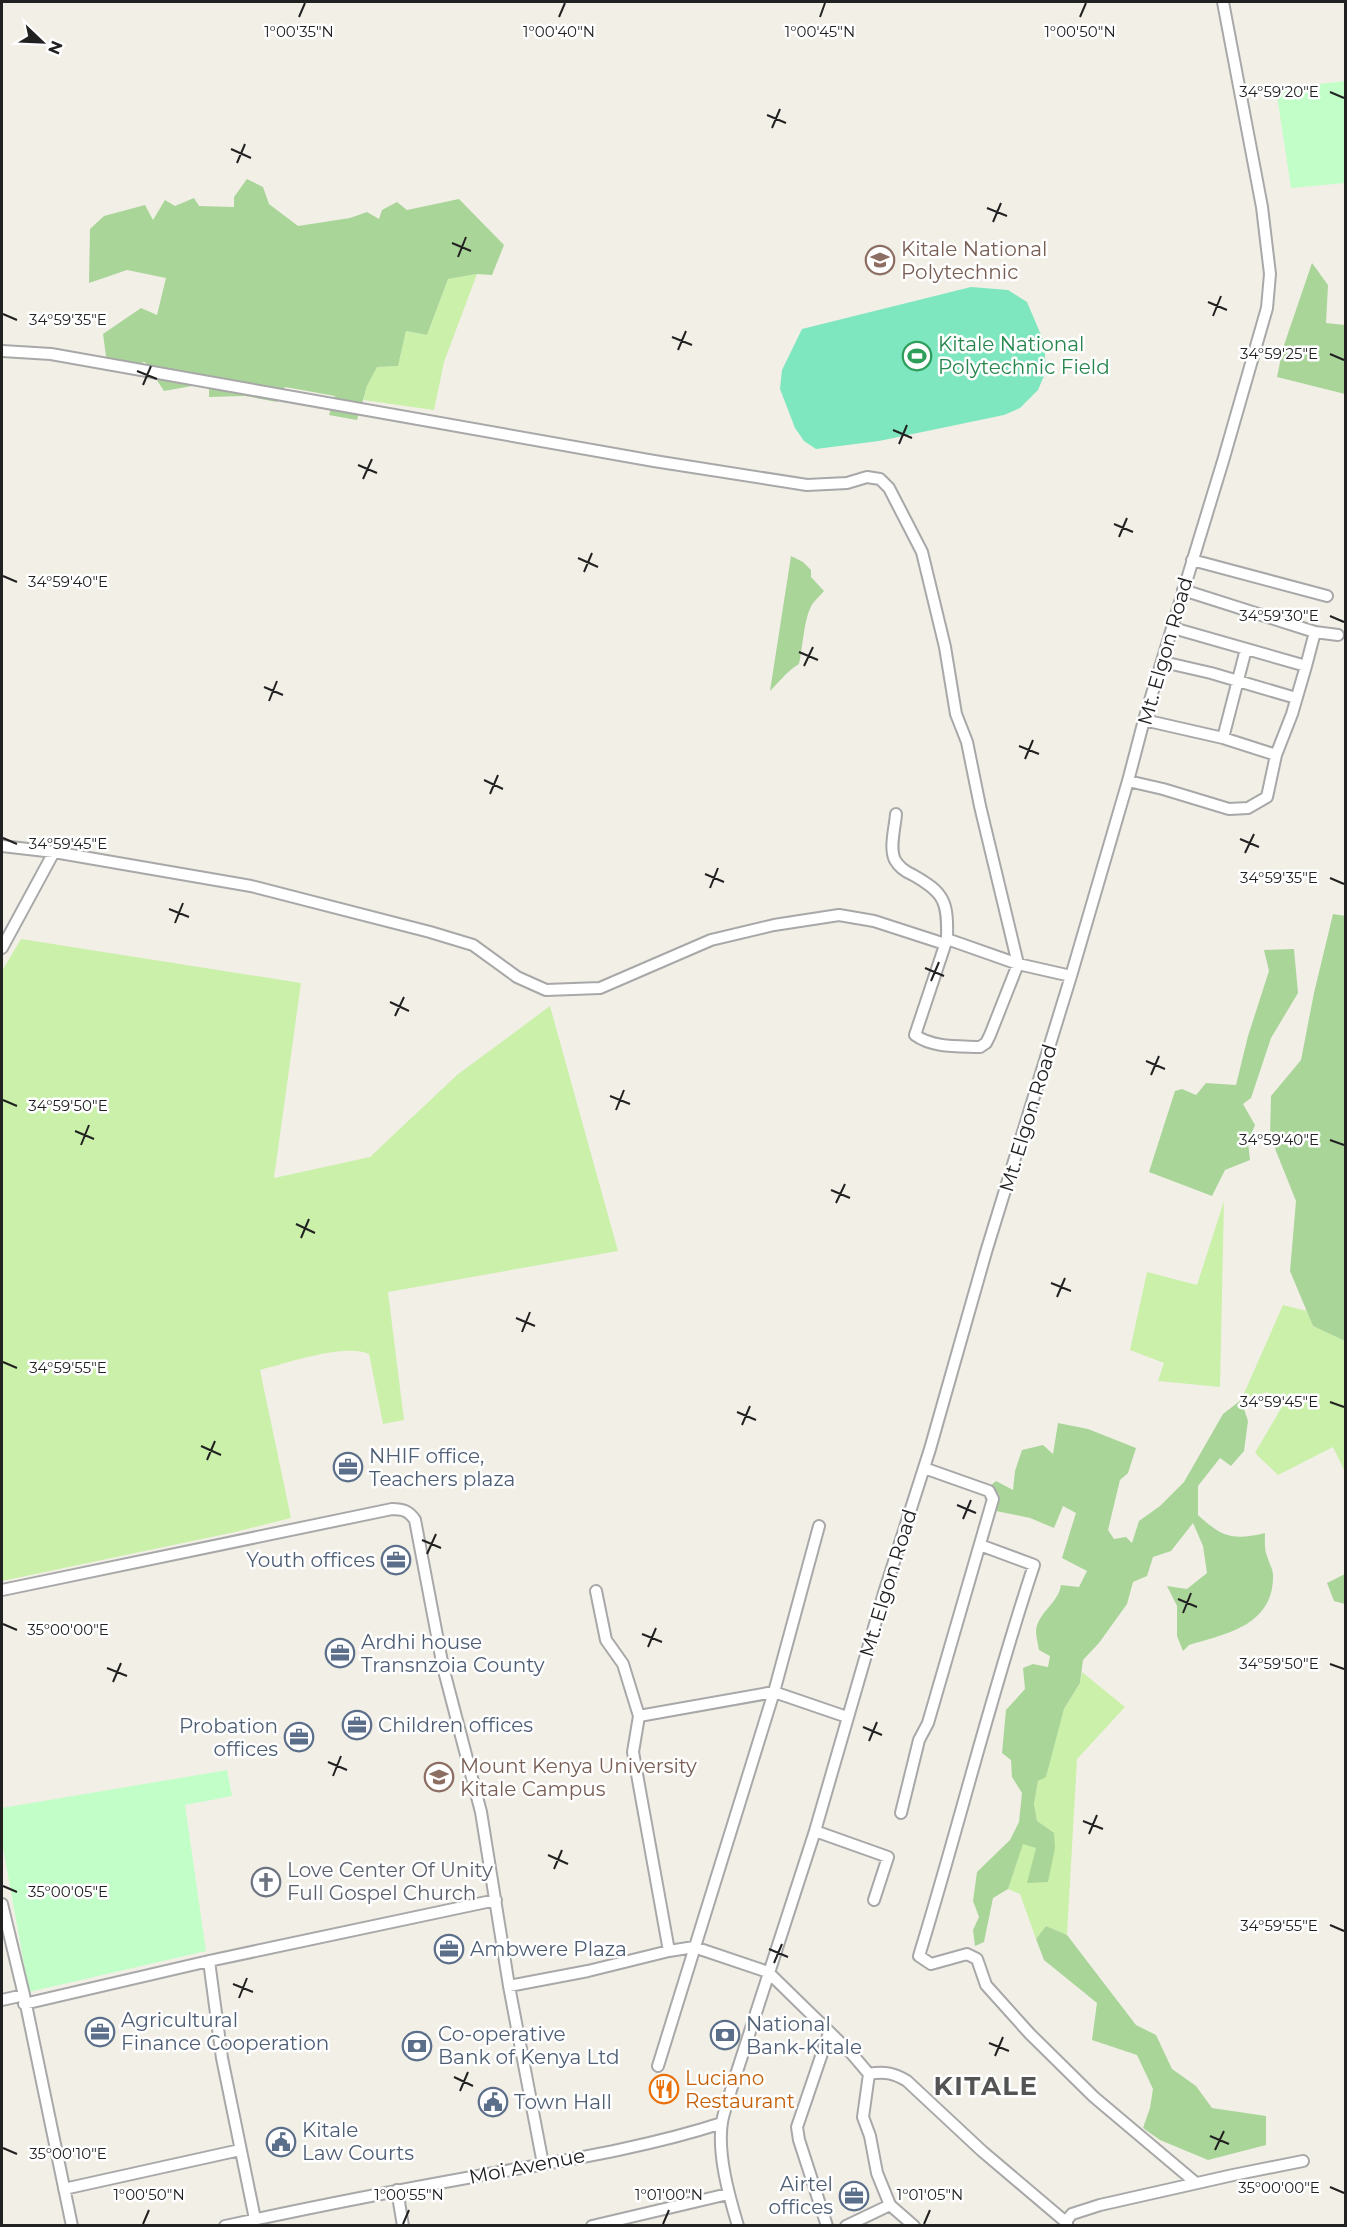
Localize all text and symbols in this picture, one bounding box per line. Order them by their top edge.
north arrow [12,12,72,72]
text: 1°00'35"N [264,22,334,41]
text: 1°00'40"N [523,22,595,41]
text: 1°00'45"N [785,22,855,41]
text: 1°00'50"N [1044,22,1116,41]
text: N [44,38,67,57]
text: 34°59'20"E [1239,82,1319,101]
place label: Kitale National Polytechnic [901,237,1047,284]
school or university icon: Kitale National Polytechnic [864,244,896,276]
text: 34°59'35"E [29,310,107,329]
place label: Kitale National Polytechnic Field [938,332,1110,379]
sports icon: Kitale National Polytechnic Field [901,340,933,372]
text: 34°59'25"E [1240,344,1318,363]
text: 34°59'40"E [28,572,108,591]
street label: Mt. Elgon Road [1132,574,1198,728]
text: 34°59'30"E [1239,606,1319,625]
text: 34°59'45"E [29,834,107,853]
text: 34°59'35"E [1240,868,1318,887]
street label: Mt. Elgon Road [994,1041,1062,1195]
text: 34°59'50"E [28,1096,108,1115]
text: 34°59'40"E [1239,1130,1319,1149]
text: 34°59'55"E [29,1358,107,1377]
text: 34°59'45"E [1240,1392,1318,1411]
place label: NHIF office, Teachers plaza [369,1444,515,1491]
office icon: NHIF office, Teachers plaza [332,1451,364,1483]
street label: Mt. Elgon Road [854,1506,922,1660]
office icon: Youth offices [380,1544,412,1576]
place label: Youth offices [246,1548,375,1572]
text: 35°00'00"E [27,1620,109,1639]
place label: Ardhi house Transnzoia County [361,1630,545,1677]
office icon: Ardhi house Transnzoia County [324,1637,356,1669]
text: 34°59'50"E [1239,1654,1319,1673]
office icon: Children offices [341,1709,373,1741]
place label: Children offices [378,1713,533,1737]
place label: Probation offices [179,1714,278,1761]
office icon: Probation offices [283,1721,315,1753]
place label: Mount Kenya University Kitale Campus [460,1754,697,1801]
school or university icon: Mount Kenya University Kitale Campus [423,1761,455,1793]
place label: Love Center Of Unity Full Gospel Church [287,1858,493,1905]
church icon: Love Center Of Unity Full Gospel Church [250,1866,282,1898]
text: 35°00'05"E [28,1882,108,1901]
text: 34°59'55"E [1240,1916,1318,1935]
office icon: Ambwere Plaza [433,1933,465,1965]
place label: Ambwere Plaza [470,1937,627,1961]
place label: Agricultural Finance Cooperation [121,2008,329,2055]
place label: National Bank-Kitale [746,2012,862,2059]
office icon: Agricultural Finance Cooperation [84,2016,116,2048]
bank icon: National Bank-Kitale [709,2019,741,2051]
place label: Co-operative Bank of Kenya Ltd [438,2022,620,2069]
bank icon: Co-operative Bank of Kenya Ltd [401,2030,433,2062]
place label: Luciano Restaurant [685,2066,795,2113]
district label: KITALE [934,2070,1039,2102]
restaurant icon: Luciano Restaurant [648,2073,680,2105]
public building icon: Town Hall [477,2086,509,2118]
place label: Town Hall [514,2090,612,2114]
place label: Kitale Law Courts [302,2118,414,2165]
public building icon: Kitale Law Courts [265,2126,297,2158]
street label: Moi Avenue [467,2143,587,2189]
text: 35°00'10"E [29,2144,107,2163]
place label: Airtel offices [769,2172,833,2219]
text: 35°00'00"E [1238,2178,1320,2197]
office icon: Airtel offices [838,2180,870,2212]
text: 1°00'50"N [113,2185,185,2204]
text: 1°00'55"N [374,2185,444,2204]
text: 1°01'00"N [635,2185,703,2204]
text: 1°01'05"N [897,2185,963,2204]

